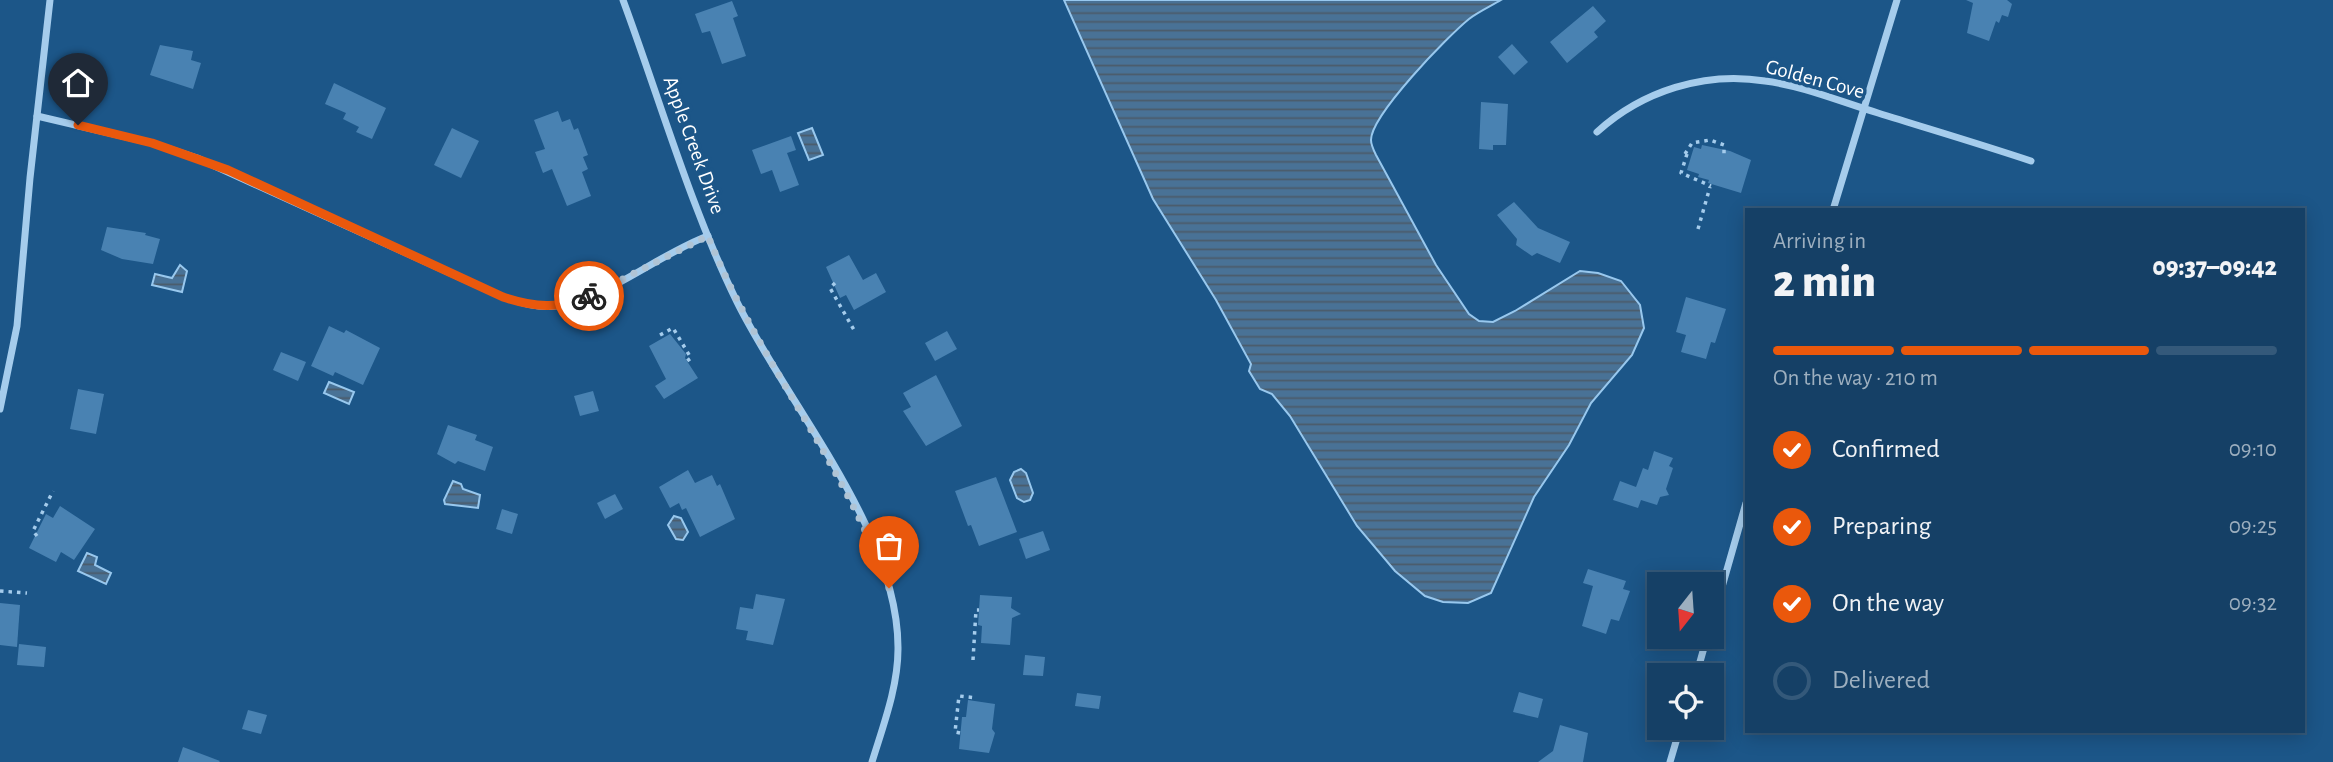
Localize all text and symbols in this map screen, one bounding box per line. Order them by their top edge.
pin [48,53,108,125]
street label: Golden Cove [1763,56,1867,102]
icon: home [59,64,97,102]
street label: Apple Creek Drive [659,73,729,217]
text: Arriving in [1773,230,1866,253]
text: 09:37–09:42 [2152,254,2277,280]
text: 2 min [1773,259,1876,305]
courier [554,261,624,331]
icon: bike [570,277,608,315]
text: On the way · 210 m [1773,367,1938,390]
icon: check [1773,431,1811,469]
text: Confirmed [1832,436,1940,462]
text: 09:10 [2229,438,2277,461]
icon: check [1773,508,1811,546]
text: Preparing [1832,513,1931,539]
text: 09:25 [2229,515,2277,538]
pin [859,516,919,588]
icon: bag [870,527,908,565]
north arrow [1647,572,1724,649]
map controls [1647,572,1724,740]
icon: check [1773,585,1811,623]
text: On the way [1832,590,1944,616]
text: 09:32 [2229,592,2277,615]
button: locate [1647,663,1724,740]
text: Delivered [1832,667,1930,693]

